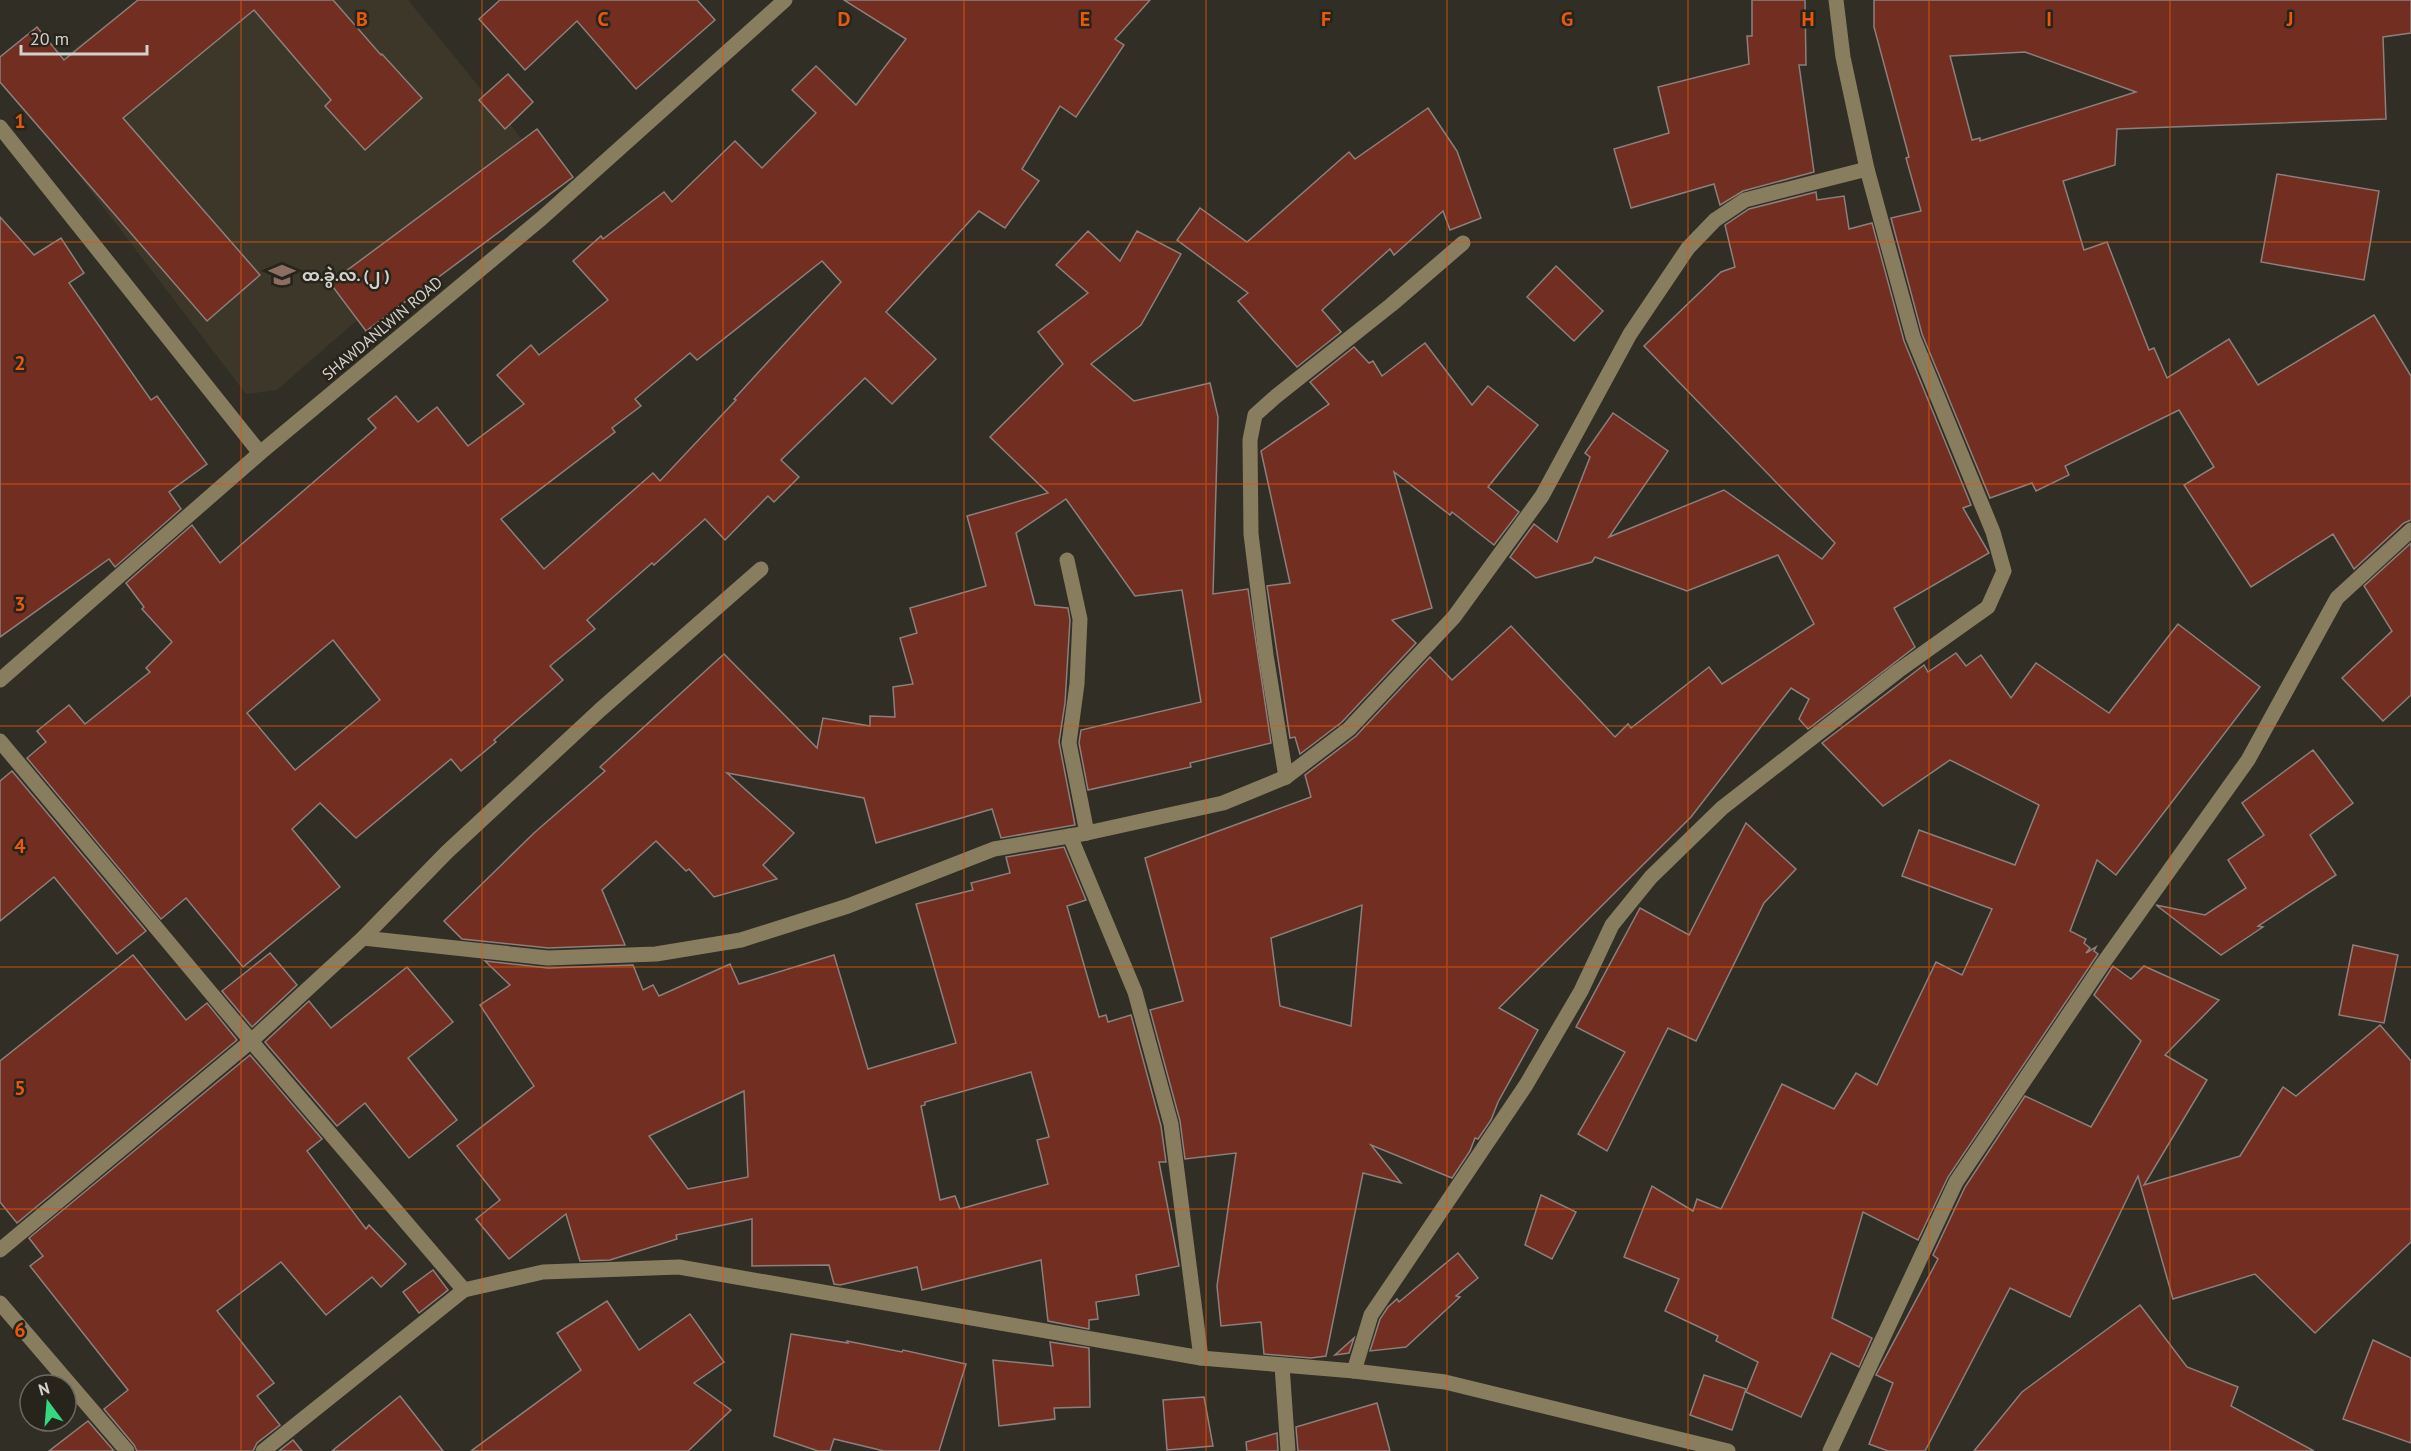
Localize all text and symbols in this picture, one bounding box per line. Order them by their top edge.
text: B [356,6,368,32]
text: C [597,6,609,32]
text: D [838,6,851,32]
text: E [1080,6,1090,32]
text: F [1321,6,1331,32]
text: G [1561,6,1573,32]
text: H [1801,6,1815,32]
text: I [2046,6,2052,32]
text: J [2286,6,2293,32]
scale bar [21,18,147,56]
text: 20 m [30,27,69,50]
text: 1 [14,108,26,134]
school or university icon: ထ.ခွဲ.လ. (၂ ) [267,260,297,290]
place label: ထ.ခွဲ.လ. (၂ ) [302,265,390,289]
street label: SHAWDANLWIN ROAD [318,272,446,384]
text: 2 [14,350,26,376]
text: 3 [14,591,26,617]
text: 4 [14,833,26,859]
text: 5 [14,1075,26,1101]
text: 6 [14,1317,26,1343]
north arrow [18,1373,78,1433]
text: N [36,1378,52,1400]

